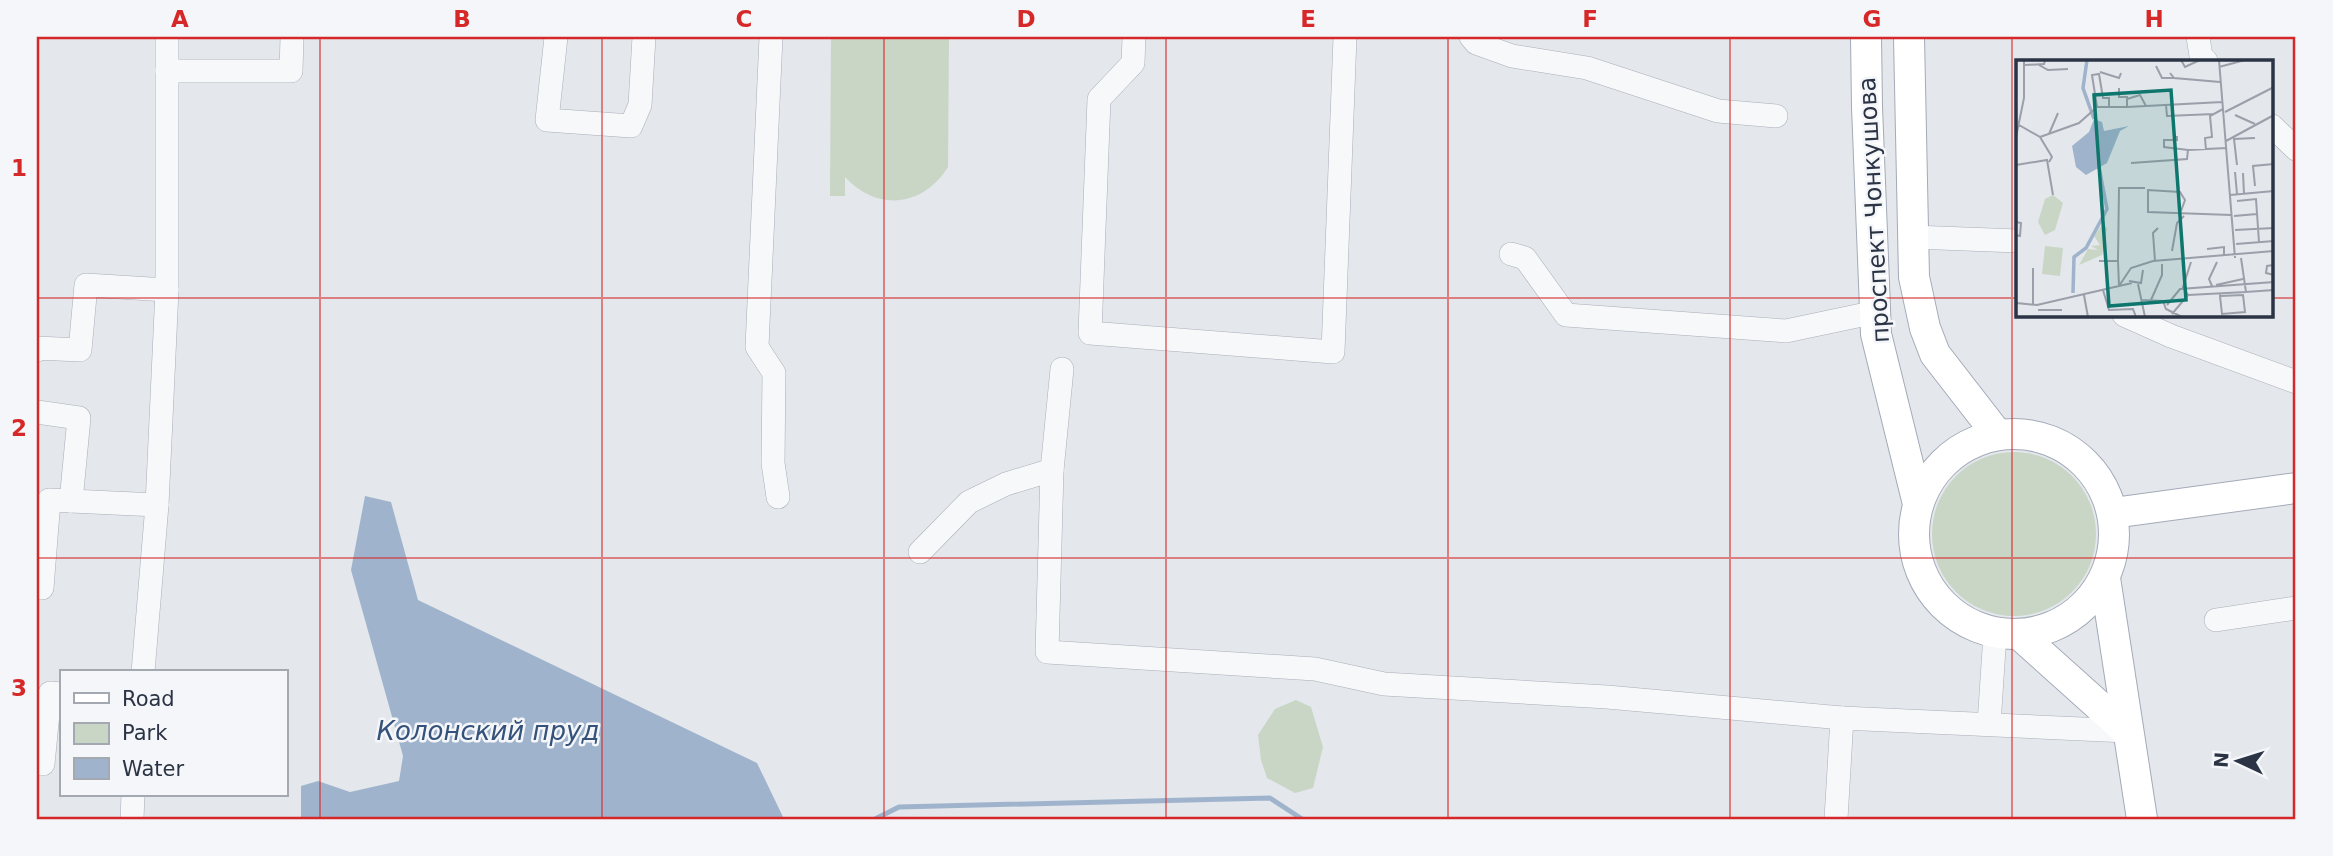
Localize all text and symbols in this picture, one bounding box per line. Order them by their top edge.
text: A [171,6,189,32]
text: B [453,6,471,32]
text: C [736,6,752,32]
text: D [1016,6,1036,32]
text: E [1300,6,1316,32]
text: F [1582,6,1598,32]
text: G [1863,6,1881,32]
text: H [2144,6,2164,32]
inset map [2016,60,2274,317]
street label: проспект Чонкушова [1853,76,1895,344]
text: 1 [11,155,27,181]
text: 2 [11,415,27,441]
legend [60,670,287,796]
text: 3 [11,675,27,701]
text: Road [122,687,175,711]
water label: Колонский пруд [377,716,599,746]
text: Park [122,721,168,745]
north arrow [2204,726,2274,796]
text: N [2210,751,2233,769]
text: Water [122,757,184,781]

